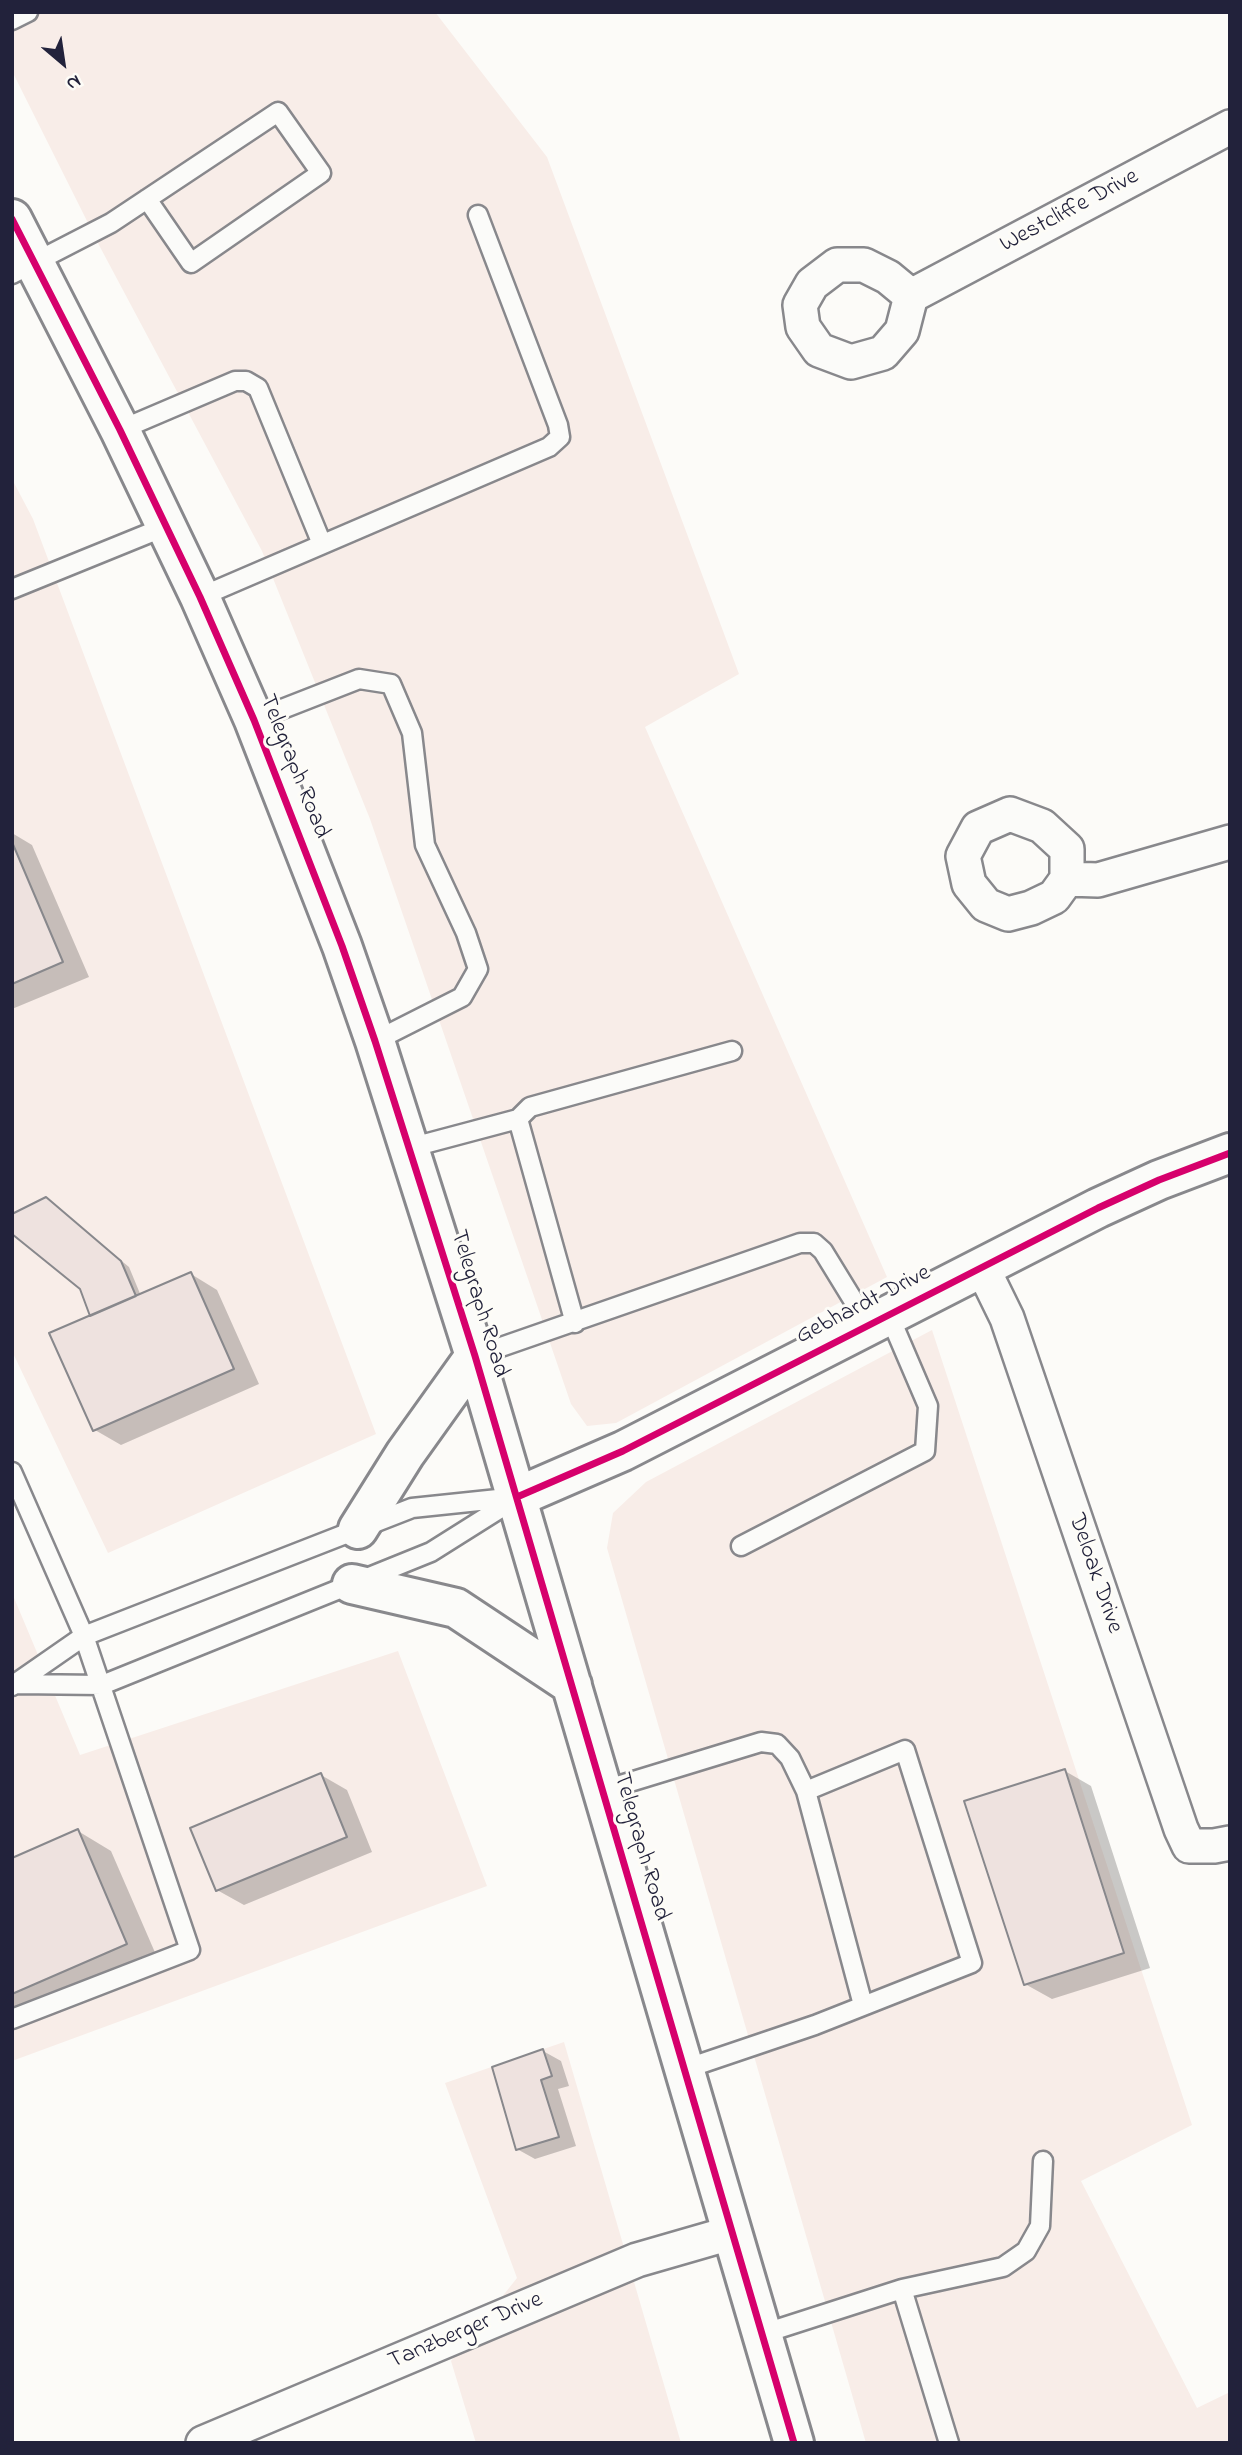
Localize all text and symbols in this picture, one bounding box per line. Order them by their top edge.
north arrow [28,28,98,98]
text: N [61,67,86,97]
street label: Westcliffe Drive [996,163,1144,261]
street label: Telegraph Road [251,691,335,843]
street label: Telegraph Road [442,1227,514,1381]
street label: Gebhardt Drive [792,1260,936,1352]
street label: Deloak Drive [1060,1510,1128,1638]
street label: Telegraph Road [605,1770,675,1924]
street label: Tanzberger Drive [385,2287,547,2377]

